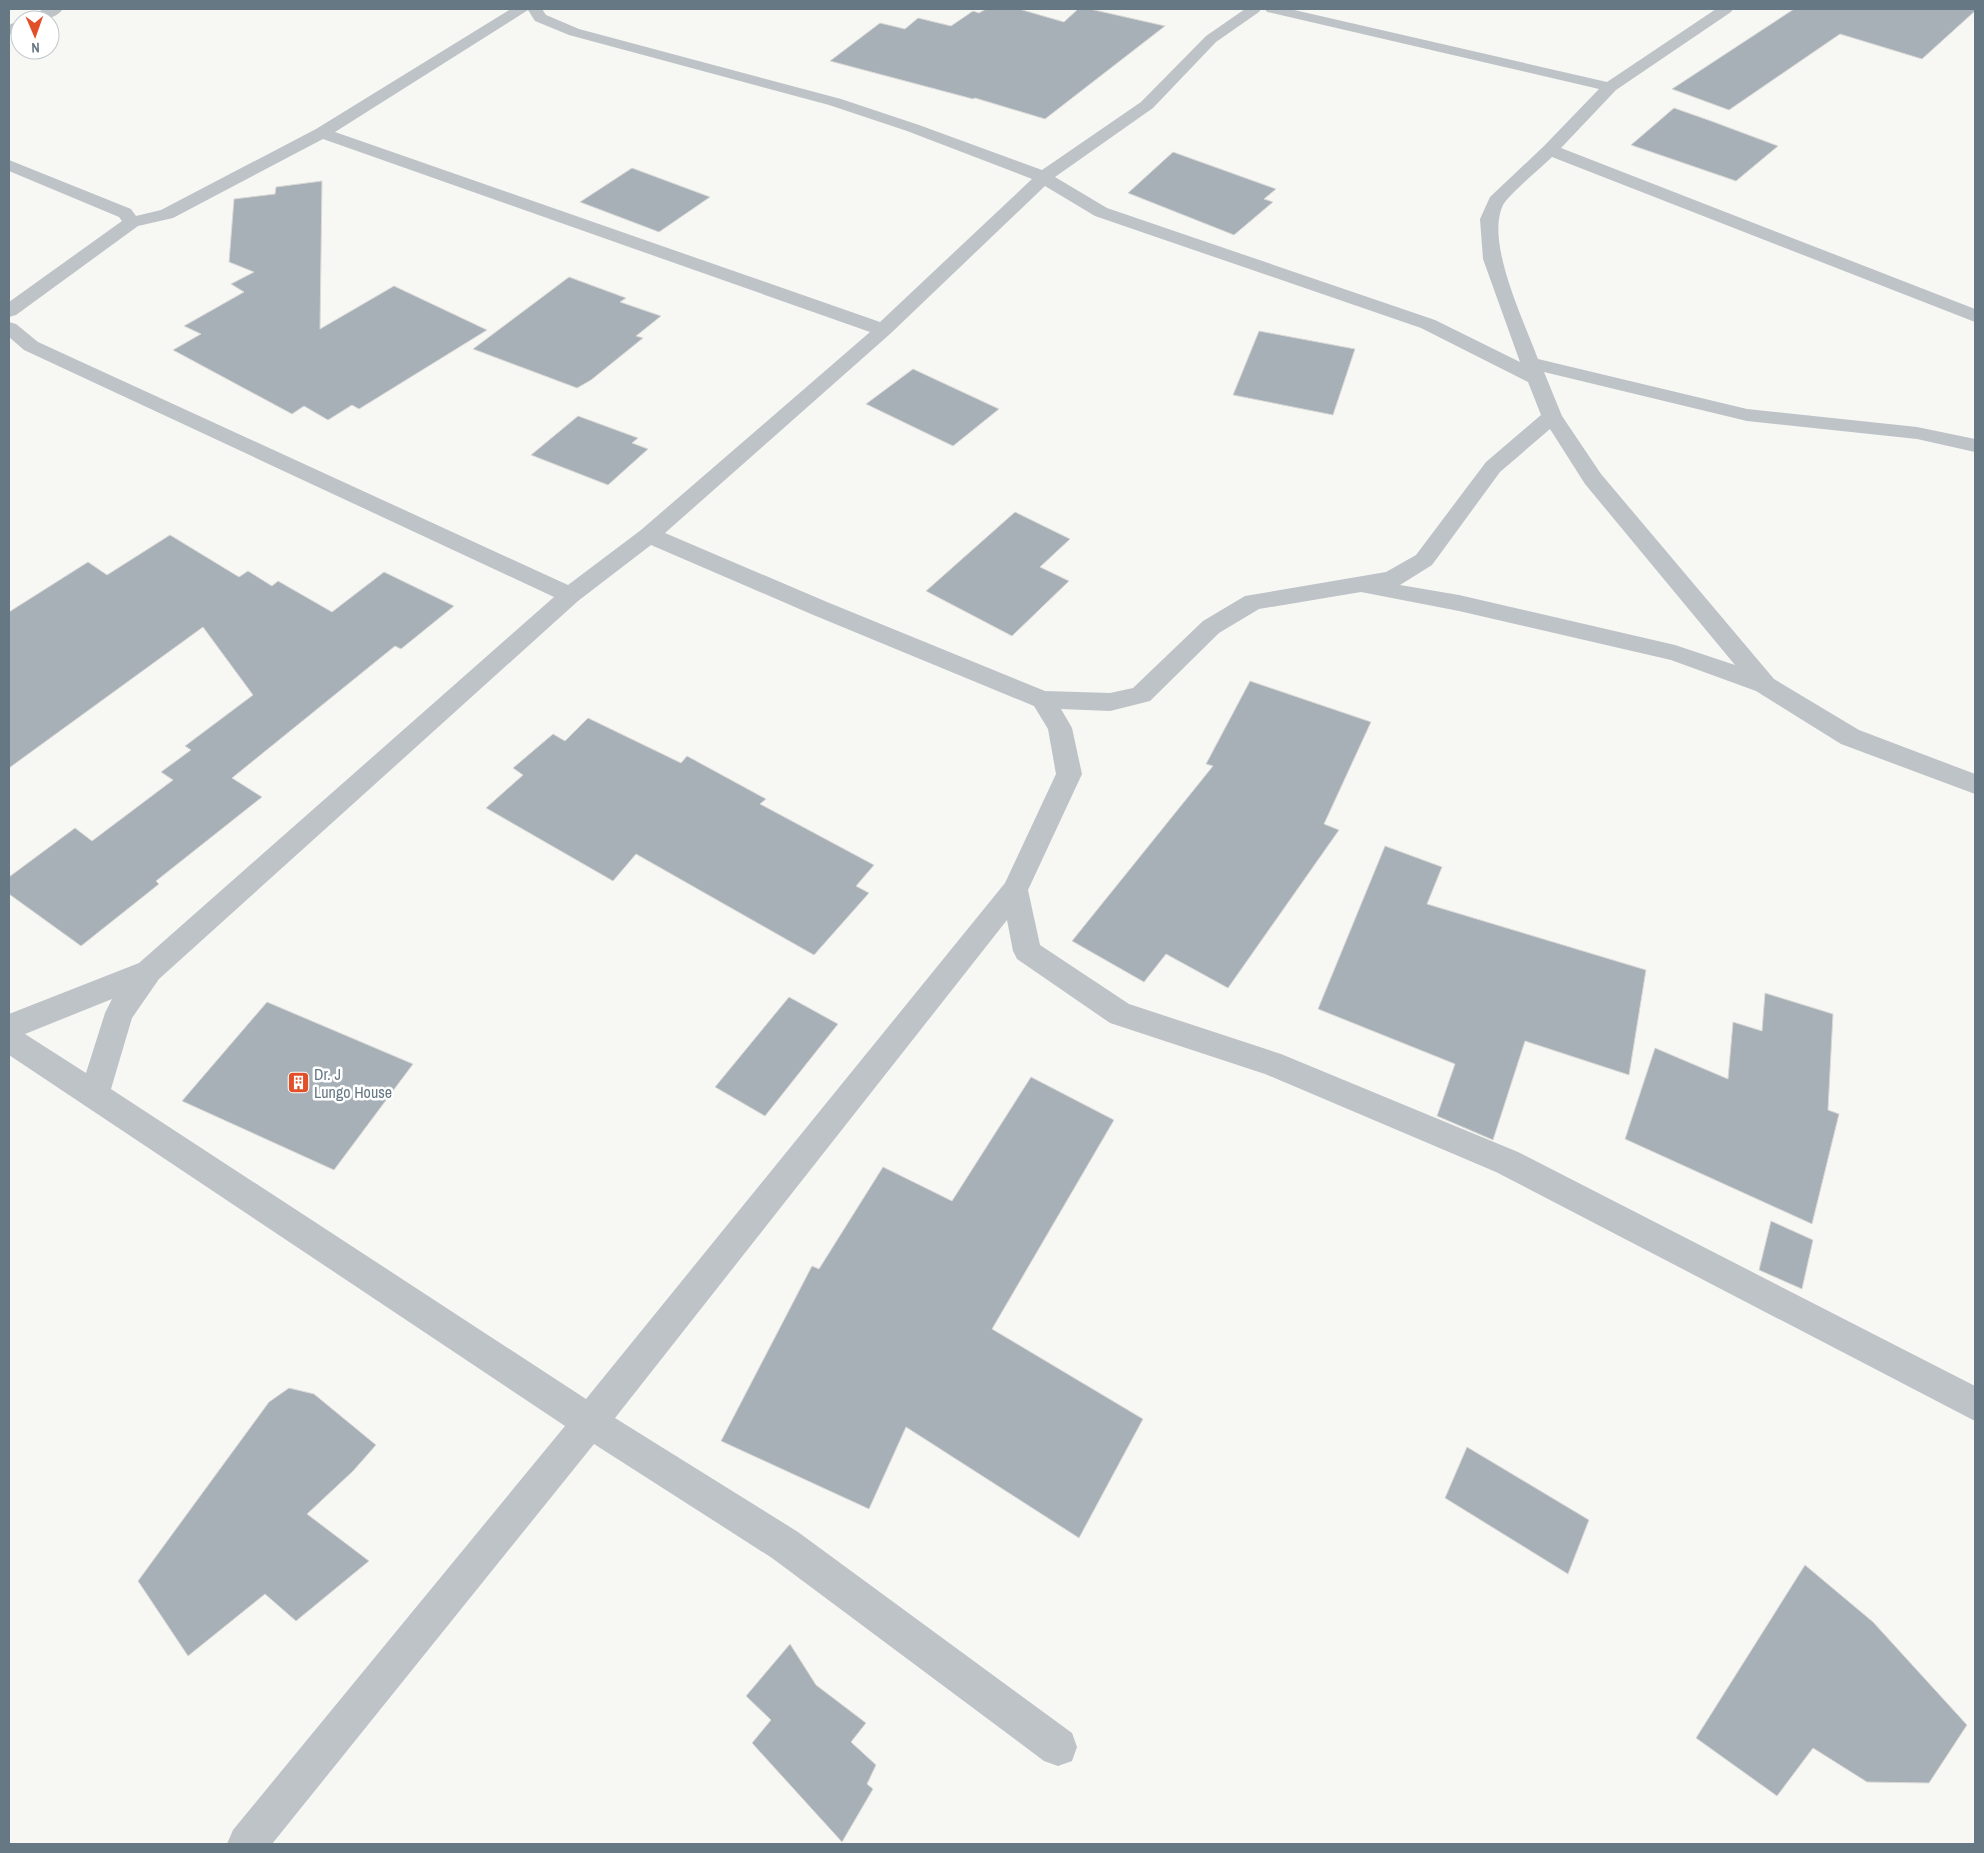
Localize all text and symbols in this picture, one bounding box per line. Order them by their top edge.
north arrow [10,10,60,60]
text: N [31,39,40,57]
place label: Dr. J Lungo House [314,1063,392,1103]
building icon: Dr. J Lungo House [286,1071,310,1095]

